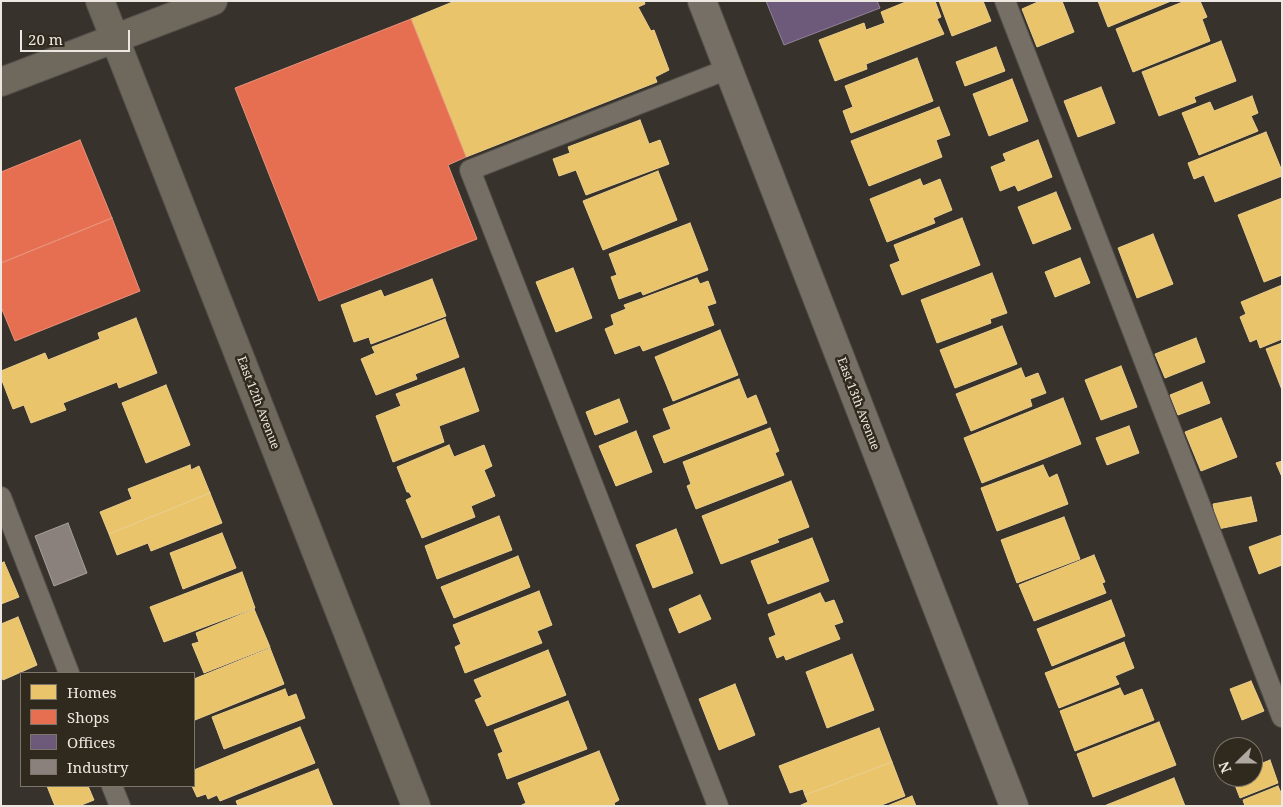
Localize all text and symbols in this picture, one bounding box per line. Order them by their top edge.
scale bar [22,20,132,52]
text: 20 m [28,29,63,49]
street label: East 12th Avenue [234,355,282,451]
street label: East 13th Avenue [834,356,882,452]
legend [20,672,195,787]
text: Homes [67,682,117,702]
text: Shops [67,707,109,727]
text: Offices [67,732,115,752]
north arrow [1213,737,1263,787]
text: Industry [67,757,129,777]
text: N [1214,759,1235,776]

